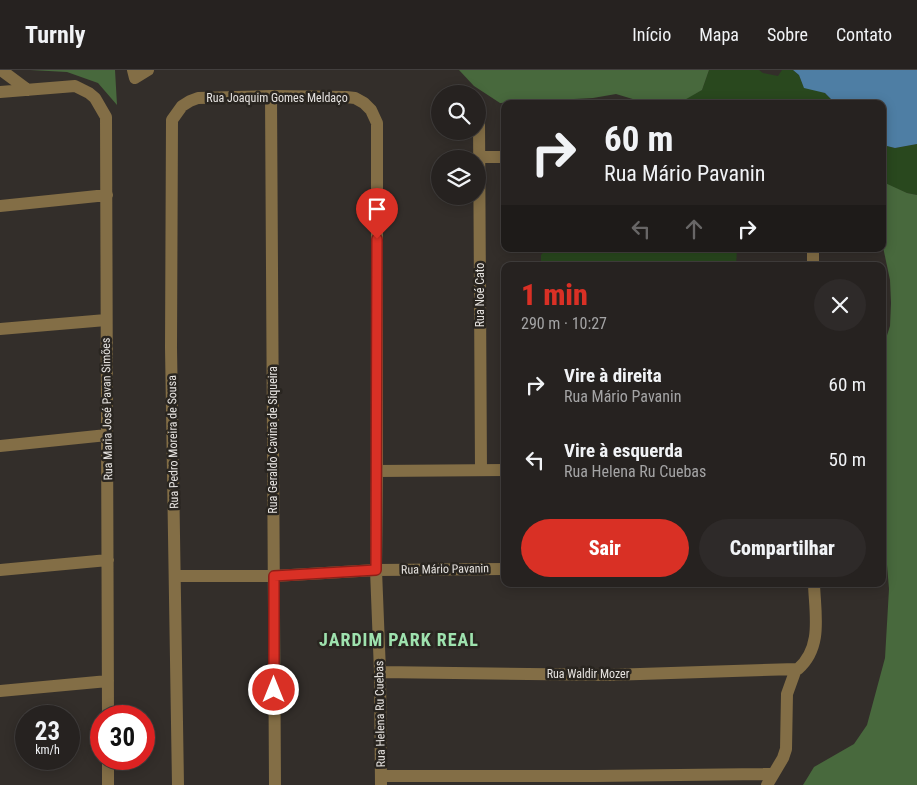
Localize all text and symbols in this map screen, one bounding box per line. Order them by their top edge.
text: Turnly [25,21,86,49]
text: Início [632,24,671,45]
text: Mapa [699,24,739,45]
text: Sobre [767,24,808,45]
text: Contato [836,24,892,45]
map controls [431,85,486,205]
button: search [431,85,486,140]
street label: Rua Joaquim Gomes Meldaço [206,91,348,105]
text: 60 m [604,119,673,160]
icon: right [521,120,586,185]
button: layers [431,150,486,205]
text: Rua Mário Pavanin [604,161,766,186]
pin [356,188,398,239]
icon: arrive [363,195,391,223]
icon: left [627,215,655,243]
icon: ahead [680,215,708,243]
icon: right [733,215,761,243]
street label: Rua Noé Cato [473,263,487,327]
text: 1 min [521,277,588,312]
button: close [814,279,866,331]
text: 290 m · 10:27 [521,314,607,333]
street label: Rua Maria José Pavan Simões [99,337,115,481]
text: Vire à direita [564,364,662,387]
street label: Rua Geraldo Cavina de Siqueira [266,366,280,514]
icon: right [521,371,549,399]
text: 60 m [829,373,866,396]
street label: Rua Pedro Moreira de Sousa [165,375,181,509]
text: Rua Mário Pavanin [564,387,681,406]
text: Vire à esquerda [564,439,683,462]
icon: left [521,446,549,474]
text: 50 m [829,448,866,471]
text: Rua Helena Ru Cuebas [564,462,706,481]
button: Sair [521,519,689,577]
button: Compartilhar [699,519,866,577]
street label: Rua Mário Pavanin [401,561,489,577]
district label: JARDIM PARK REAL [319,629,479,650]
street label: Rua Helena Ru Cuebas [372,661,388,767]
position arrow [247,663,299,715]
street label: Rua Waldir Mozer [547,667,630,681]
speed limit sign: 30 [90,705,155,770]
text: 23 [35,717,60,746]
text: km/h [35,743,60,757]

